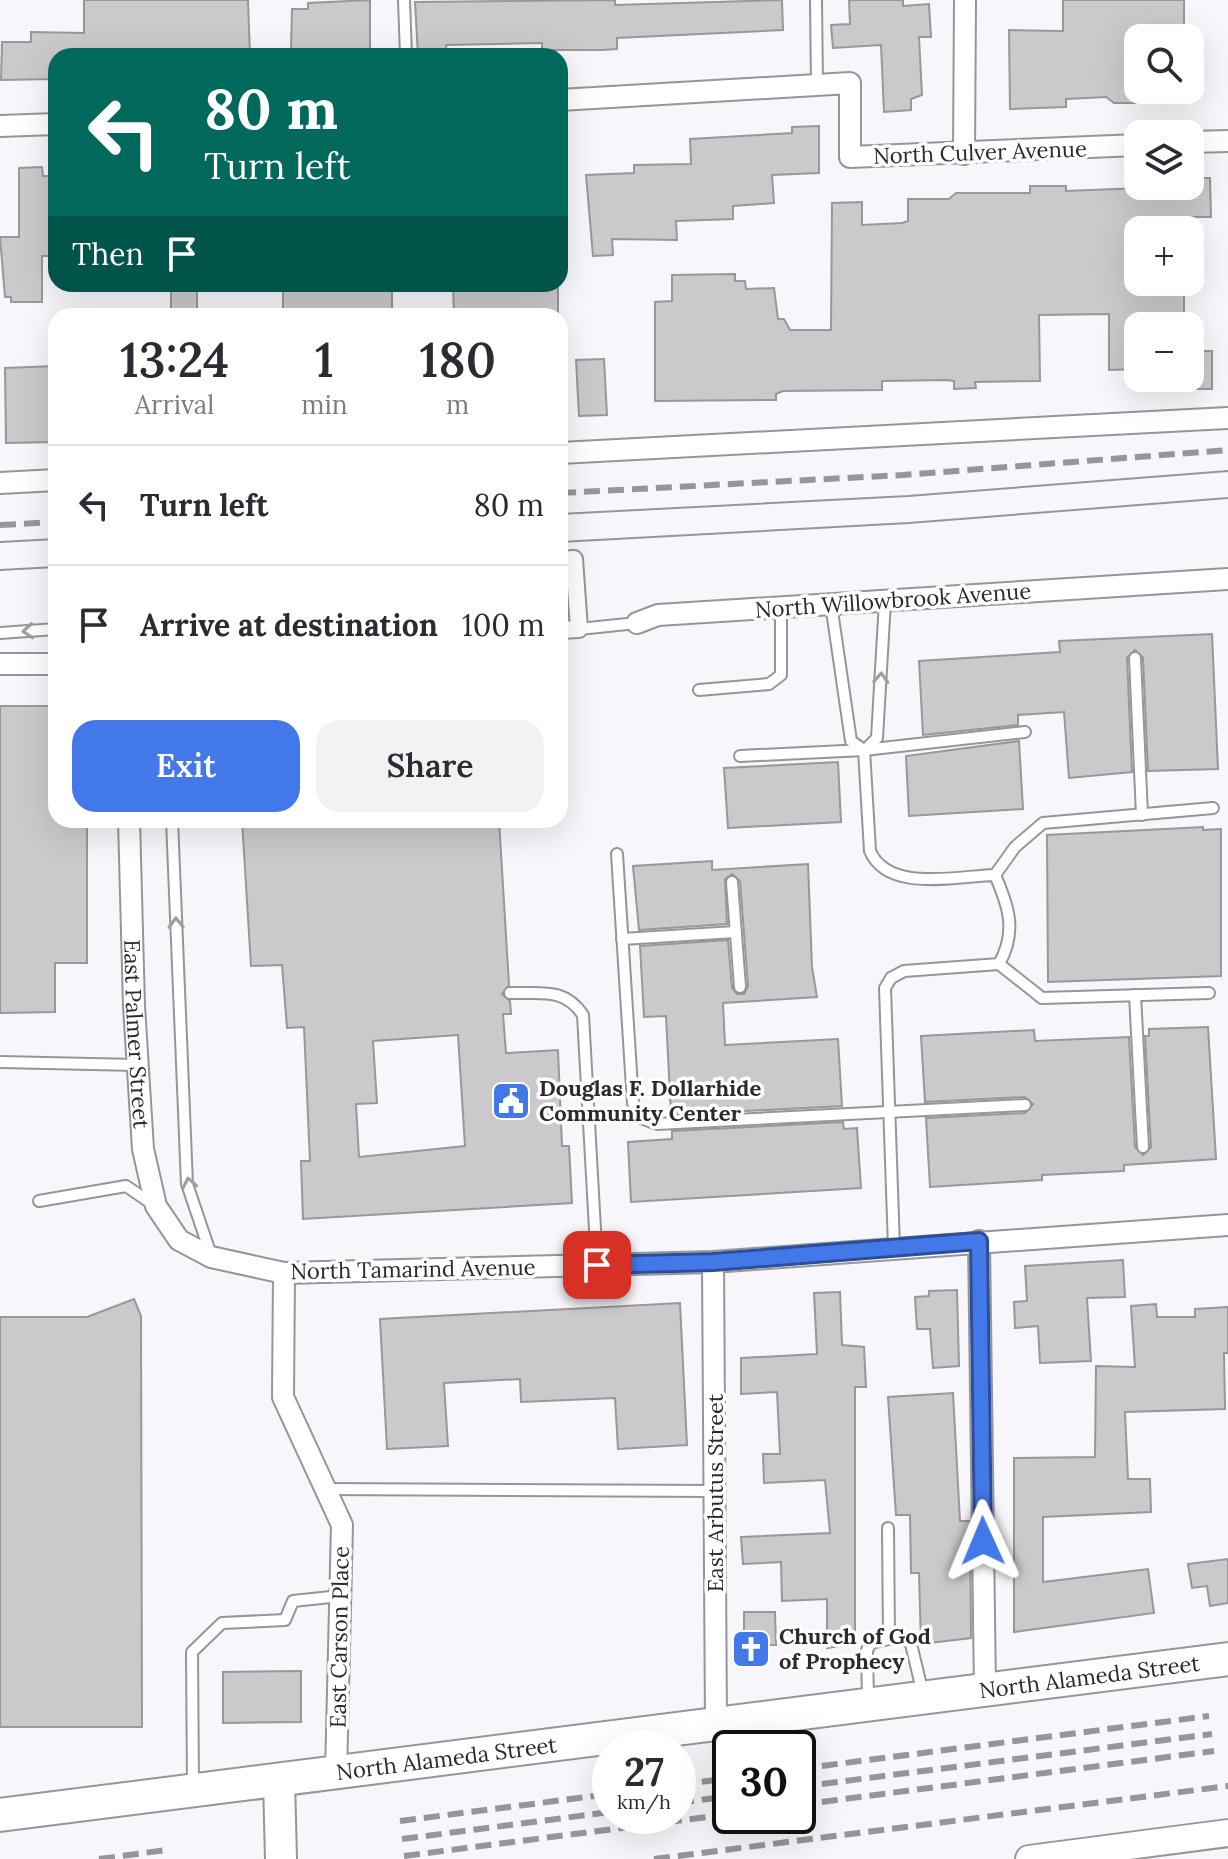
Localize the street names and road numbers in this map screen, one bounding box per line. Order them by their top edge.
street label: North Culver Avenue [873,134,1087,170]
street label: North Willowbrook Avenue [754,576,1032,624]
street label: East Palmer Street [118,939,156,1130]
street label: North Tamarind Avenue [290,1253,536,1285]
street label: East Arbutus Street [701,1393,729,1592]
street label: East Carson Place [323,1546,355,1728]
street label: North Alameda Street [977,1649,1202,1705]
street label: North Alameda Street [335,1730,559,1786]

